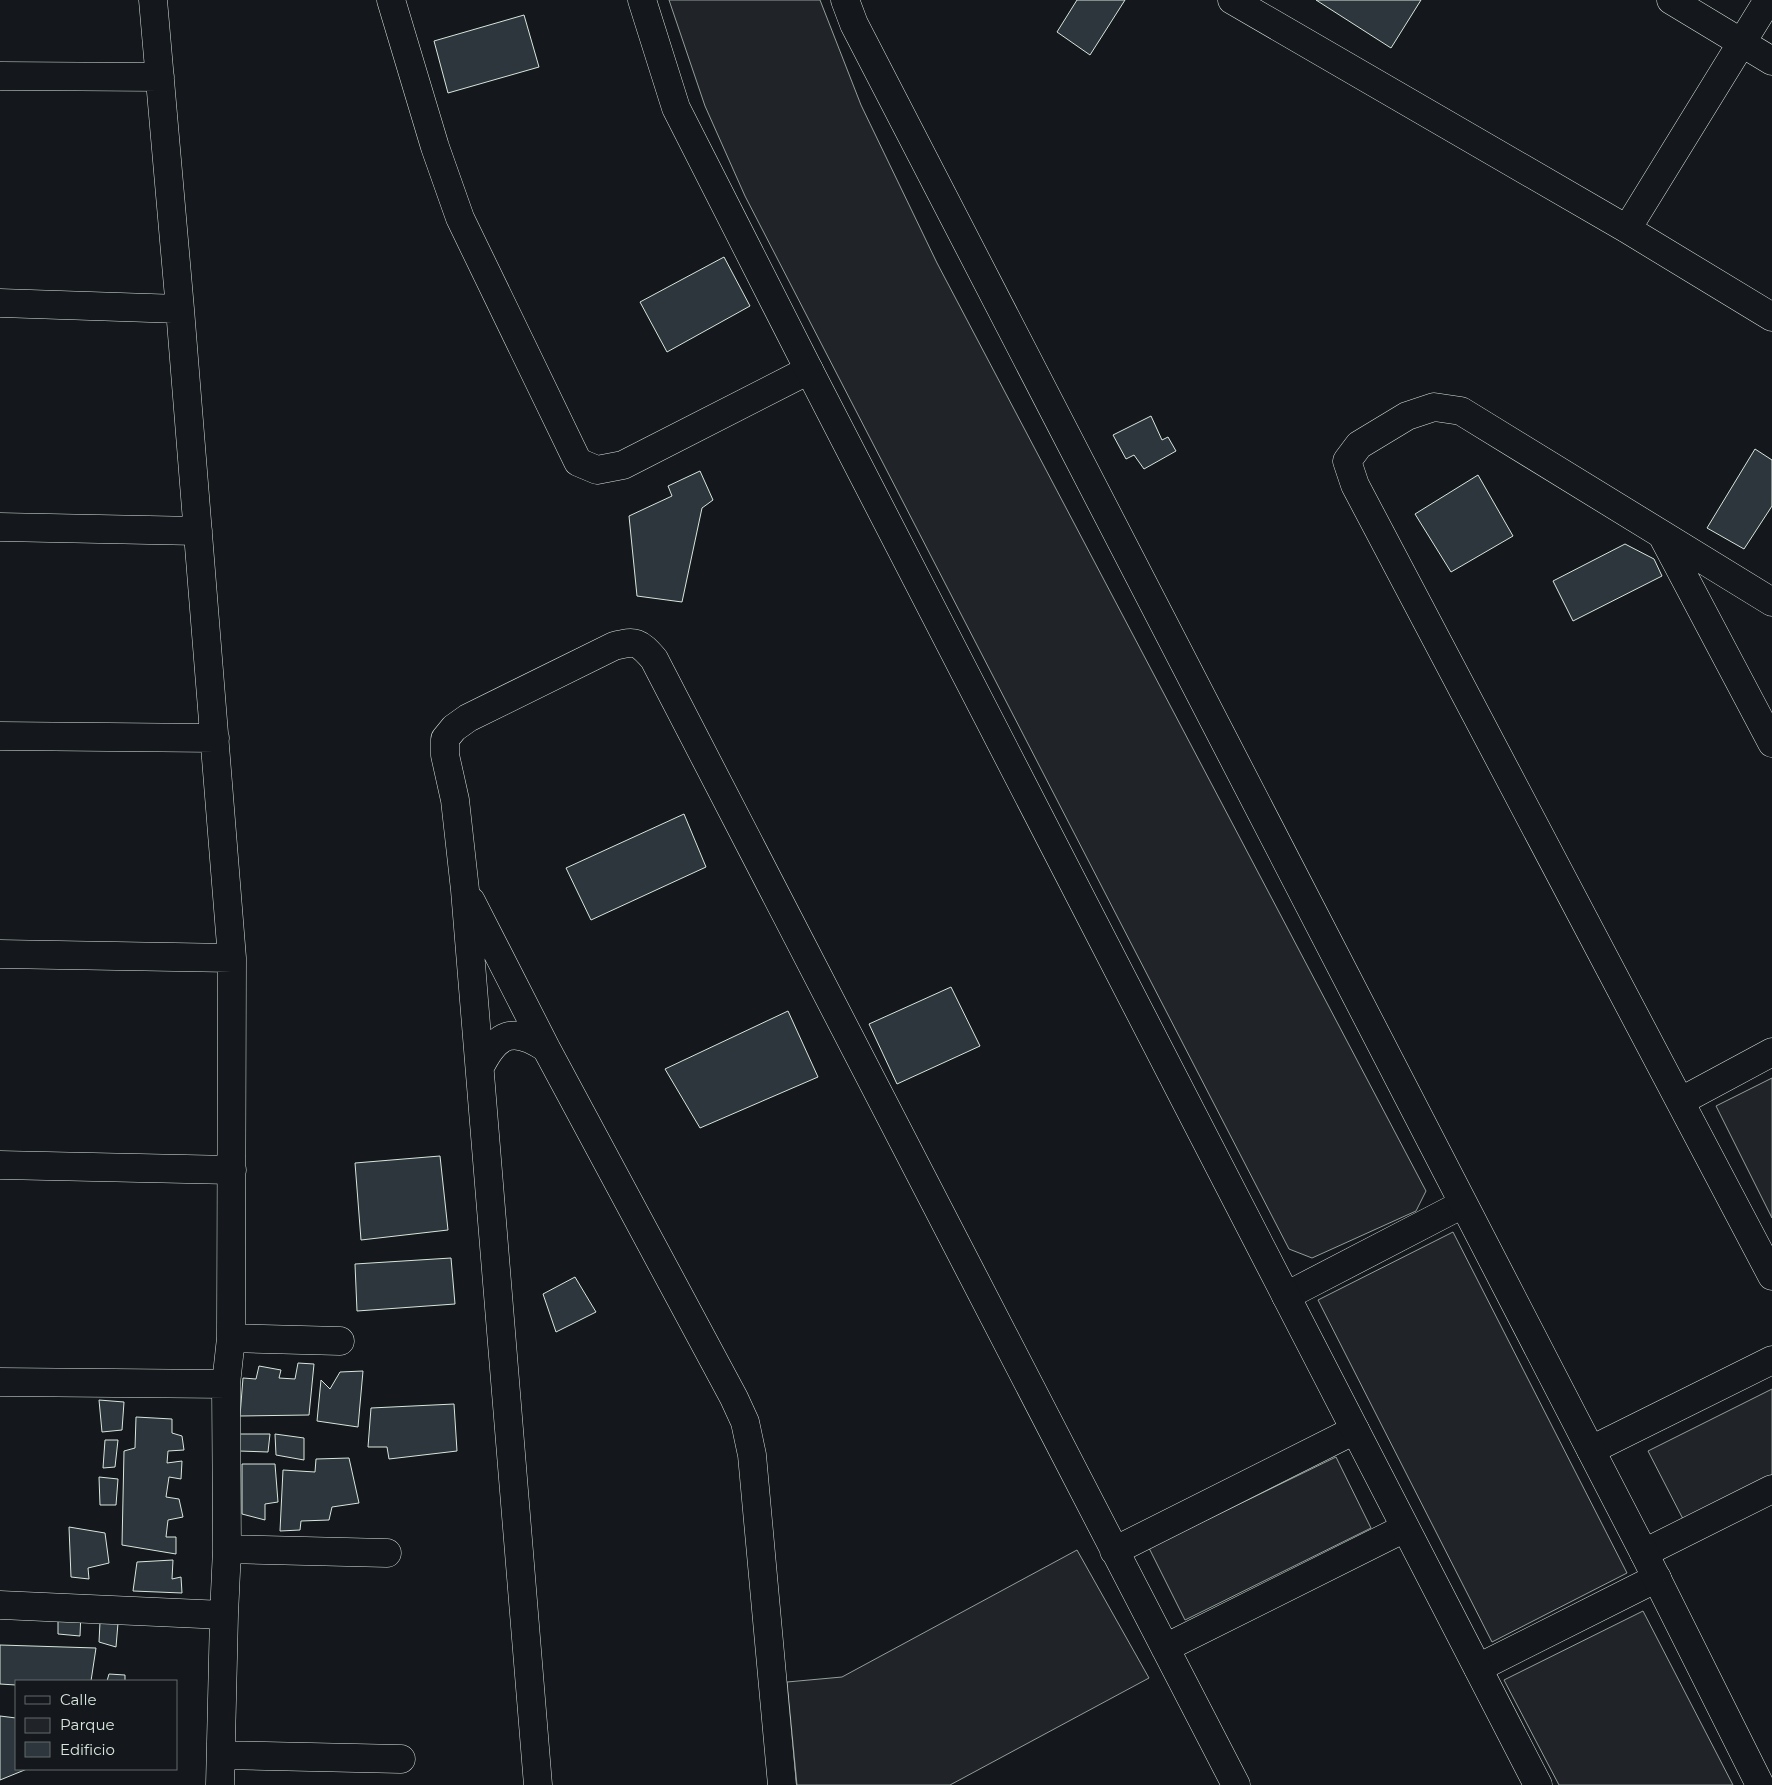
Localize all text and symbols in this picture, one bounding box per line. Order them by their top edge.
legend [15,1680,178,1770]
text: Calle [60,1690,97,1709]
text: Parque [60,1715,115,1734]
text: Edificio [60,1740,115,1759]

